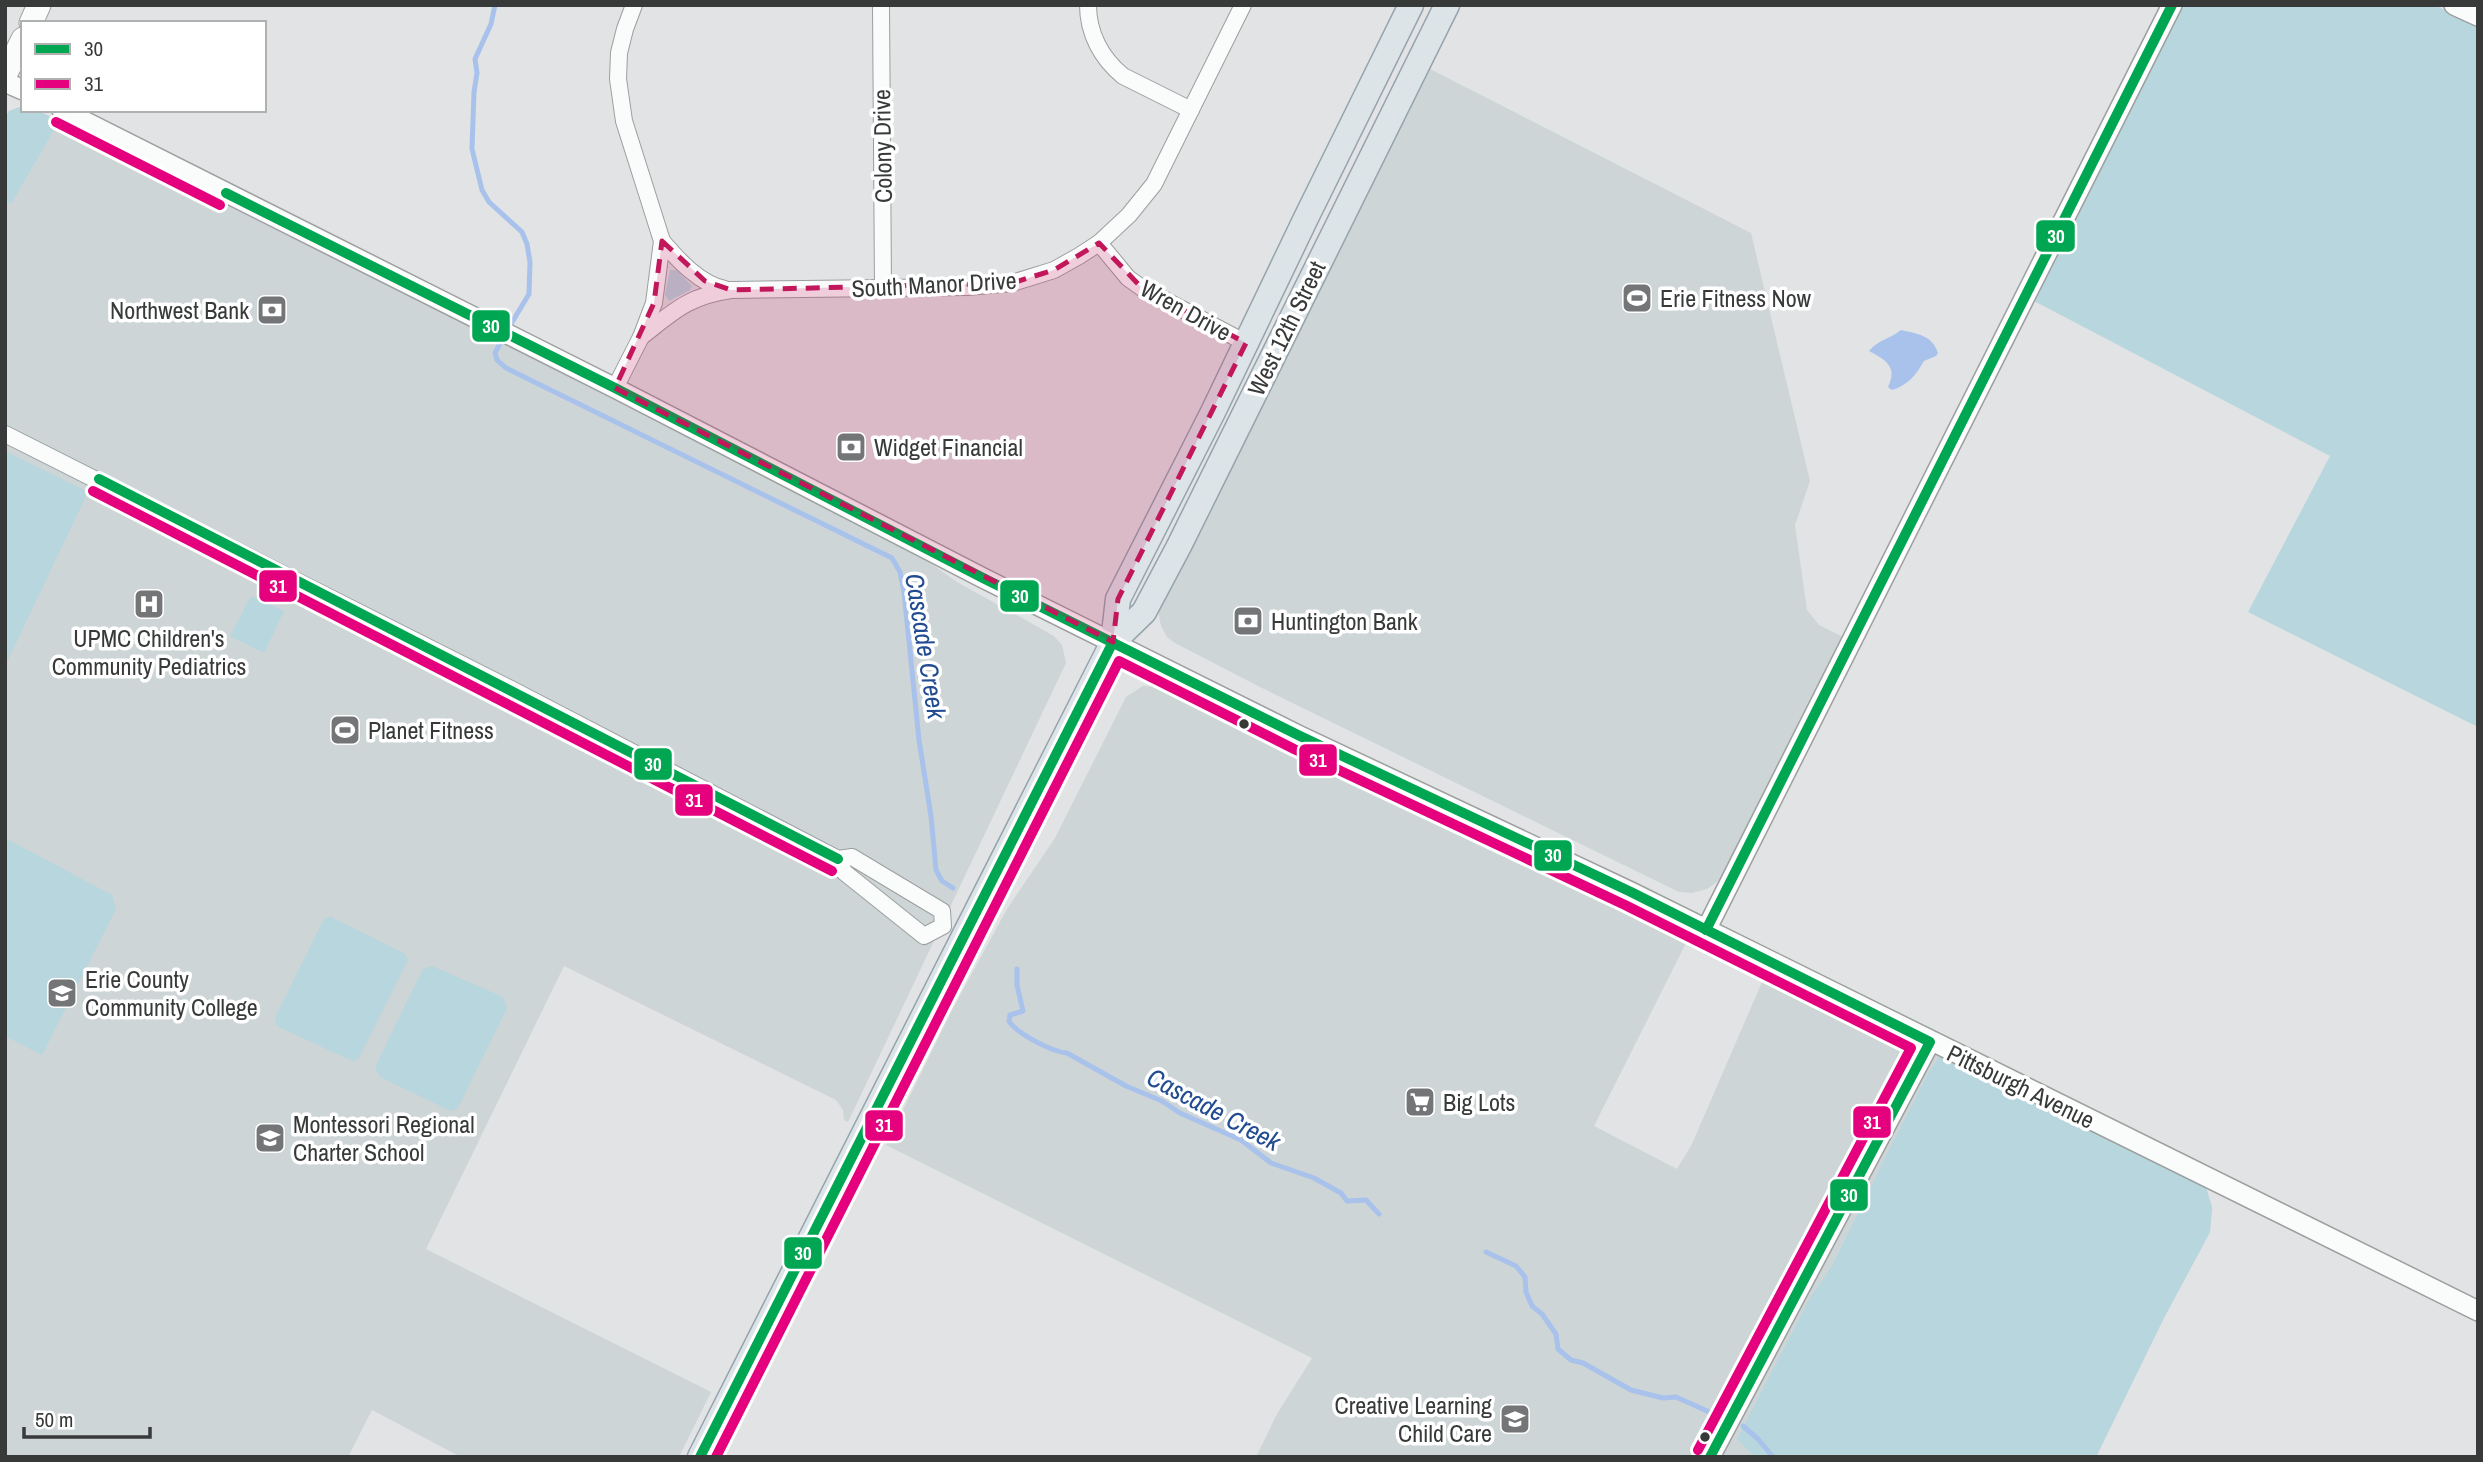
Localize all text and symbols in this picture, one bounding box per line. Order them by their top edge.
legend [21,21,266,112]
text: 30 [84,34,103,63]
text: 31 [84,69,104,98]
street label: Colony Drive [865,89,899,203]
line badge: 30 [2035,219,2076,253]
text: 30 [2047,223,2065,249]
street label: West 12th Street [1240,255,1333,401]
street label: South Manor Drive [851,264,1017,304]
street label: Wren Drive [1135,272,1237,348]
sports icon: Erie Fitness Now [1620,281,1654,315]
place label: Erie Fitness Now [1660,282,1812,314]
bank icon: Northwest Bank [255,293,289,327]
place label: Northwest Bank [110,294,249,326]
line badge: 30 [471,309,511,343]
text: 30 [482,313,500,339]
bank icon: Widget Financial [834,430,868,464]
place label: Widget Financial [874,431,1023,463]
line badge: 31 [258,569,298,603]
water label: Cascade Creek [897,571,955,723]
text: 31 [269,573,287,599]
line badge: 30 [999,579,1040,613]
text: 30 [1011,583,1029,609]
hospital icon: UPMC Children's Community Pediatrics [132,587,166,621]
bank icon: Huntington Bank [1231,604,1265,638]
place label: Huntington Bank [1271,605,1418,637]
place label: UPMC Children's Community Pediatrics [52,622,246,682]
sports icon: Planet Fitness [328,713,362,747]
place label: Planet Fitness [368,714,494,746]
unlabelled marker [1237,717,1251,731]
line badge: 31 [1298,743,1338,777]
line badge: 30 [633,747,673,781]
text: 31 [1309,747,1327,773]
text: 30 [644,751,662,777]
line badge: 31 [674,783,714,817]
text: 31 [685,787,703,813]
line badge: 30 [1533,839,1573,872]
text: 30 [1544,842,1562,868]
place label: Erie County Community College [85,963,258,1023]
school or university icon: Erie County Community College [45,976,79,1010]
street label: Pittsburgh Avenue [1942,1036,2100,1136]
water label: Cascade Creek [1141,1059,1288,1160]
supermarket icon: Big Lots [1403,1085,1437,1119]
place label: Big Lots [1443,1086,1515,1118]
line badge: 31 [1852,1105,1892,1139]
place label: Montessori Regional Charter School [293,1108,475,1168]
line badge: 31 [864,1109,904,1142]
text: 31 [1863,1109,1881,1135]
text: 31 [875,1112,893,1138]
school or university icon: Montessori Regional Charter School [253,1121,287,1155]
line badge: 30 [1829,1178,1869,1212]
text: 30 [1840,1182,1858,1208]
line badge: 30 [783,1236,823,1270]
text: 30 [794,1240,812,1266]
place label: Creative Learning Child Care [1334,1389,1492,1449]
scale bar [24,1396,150,1440]
school or university icon: Creative Learning Child Care [1498,1402,1532,1436]
text: 50 m [35,1405,73,1434]
unlabelled marker [1698,1430,1712,1444]

